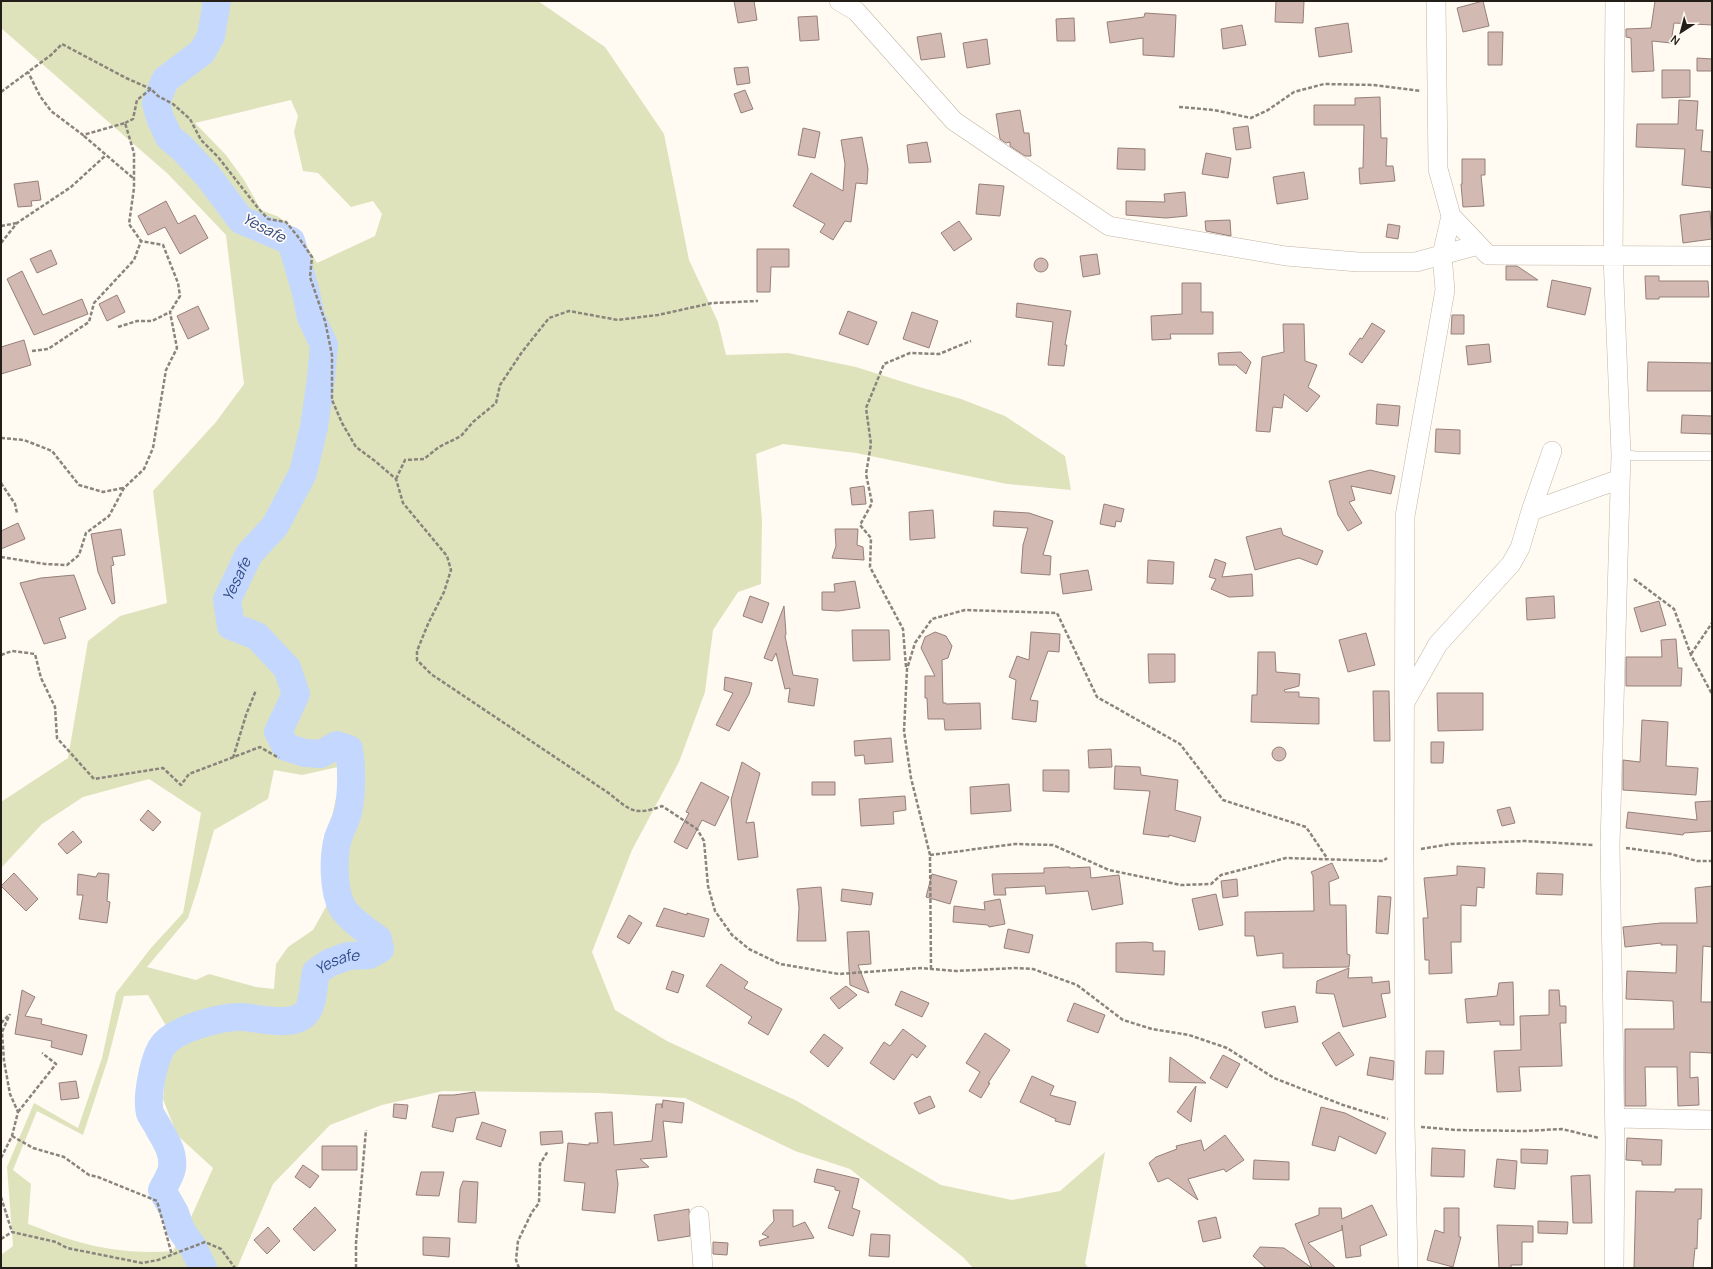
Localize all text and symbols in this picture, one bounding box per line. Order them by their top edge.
north arrow [1661,12,1701,52]
text: N [1667,32,1682,49]
water label: Yesafe [239,208,291,248]
water label: Yesafe [217,553,256,604]
water label: Yesafe [311,944,361,980]

